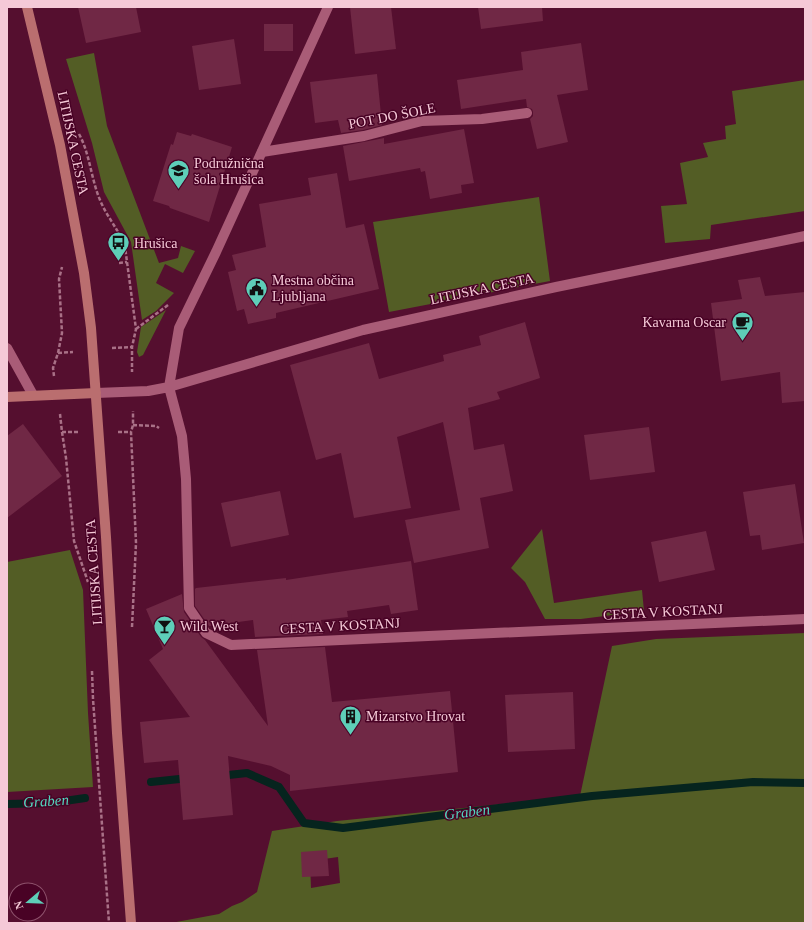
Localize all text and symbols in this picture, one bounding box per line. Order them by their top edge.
street label: LITIJSKA CESTA [55,90,92,197]
street label: POT DO ŠOLE [347,99,437,132]
place label: Podružnična šola Hrušica [194,156,265,187]
school or university icon: Podružnična šola Hrušica [166,158,192,191]
bus stop icon: Hrušica [106,230,132,263]
place label: Hrušica [134,236,178,251]
street label: LITIJSKA CESTA [429,270,536,307]
place label: Mestna občina Ljubljana [272,273,355,304]
public building icon: Mestna občina Ljubljana [244,275,270,308]
cafe icon: Kavarna Oscar [729,309,755,342]
place label: Kavarna Oscar [642,315,726,330]
street label: LITIJSKA CESTA [83,518,105,625]
street label: CESTA V KOSTANJ [603,601,724,623]
bar icon: Wild West [152,613,178,646]
street label: CESTA V KOSTANJ [280,615,401,637]
place label: Wild West [180,619,238,634]
building icon: Mizarstvo Hrovat [338,703,364,736]
place label: Mizarstvo Hrovat [366,709,465,724]
water label: Graben [23,791,69,811]
water label: Graben [443,801,491,823]
north arrow [8,882,48,922]
text: N [12,899,26,911]

